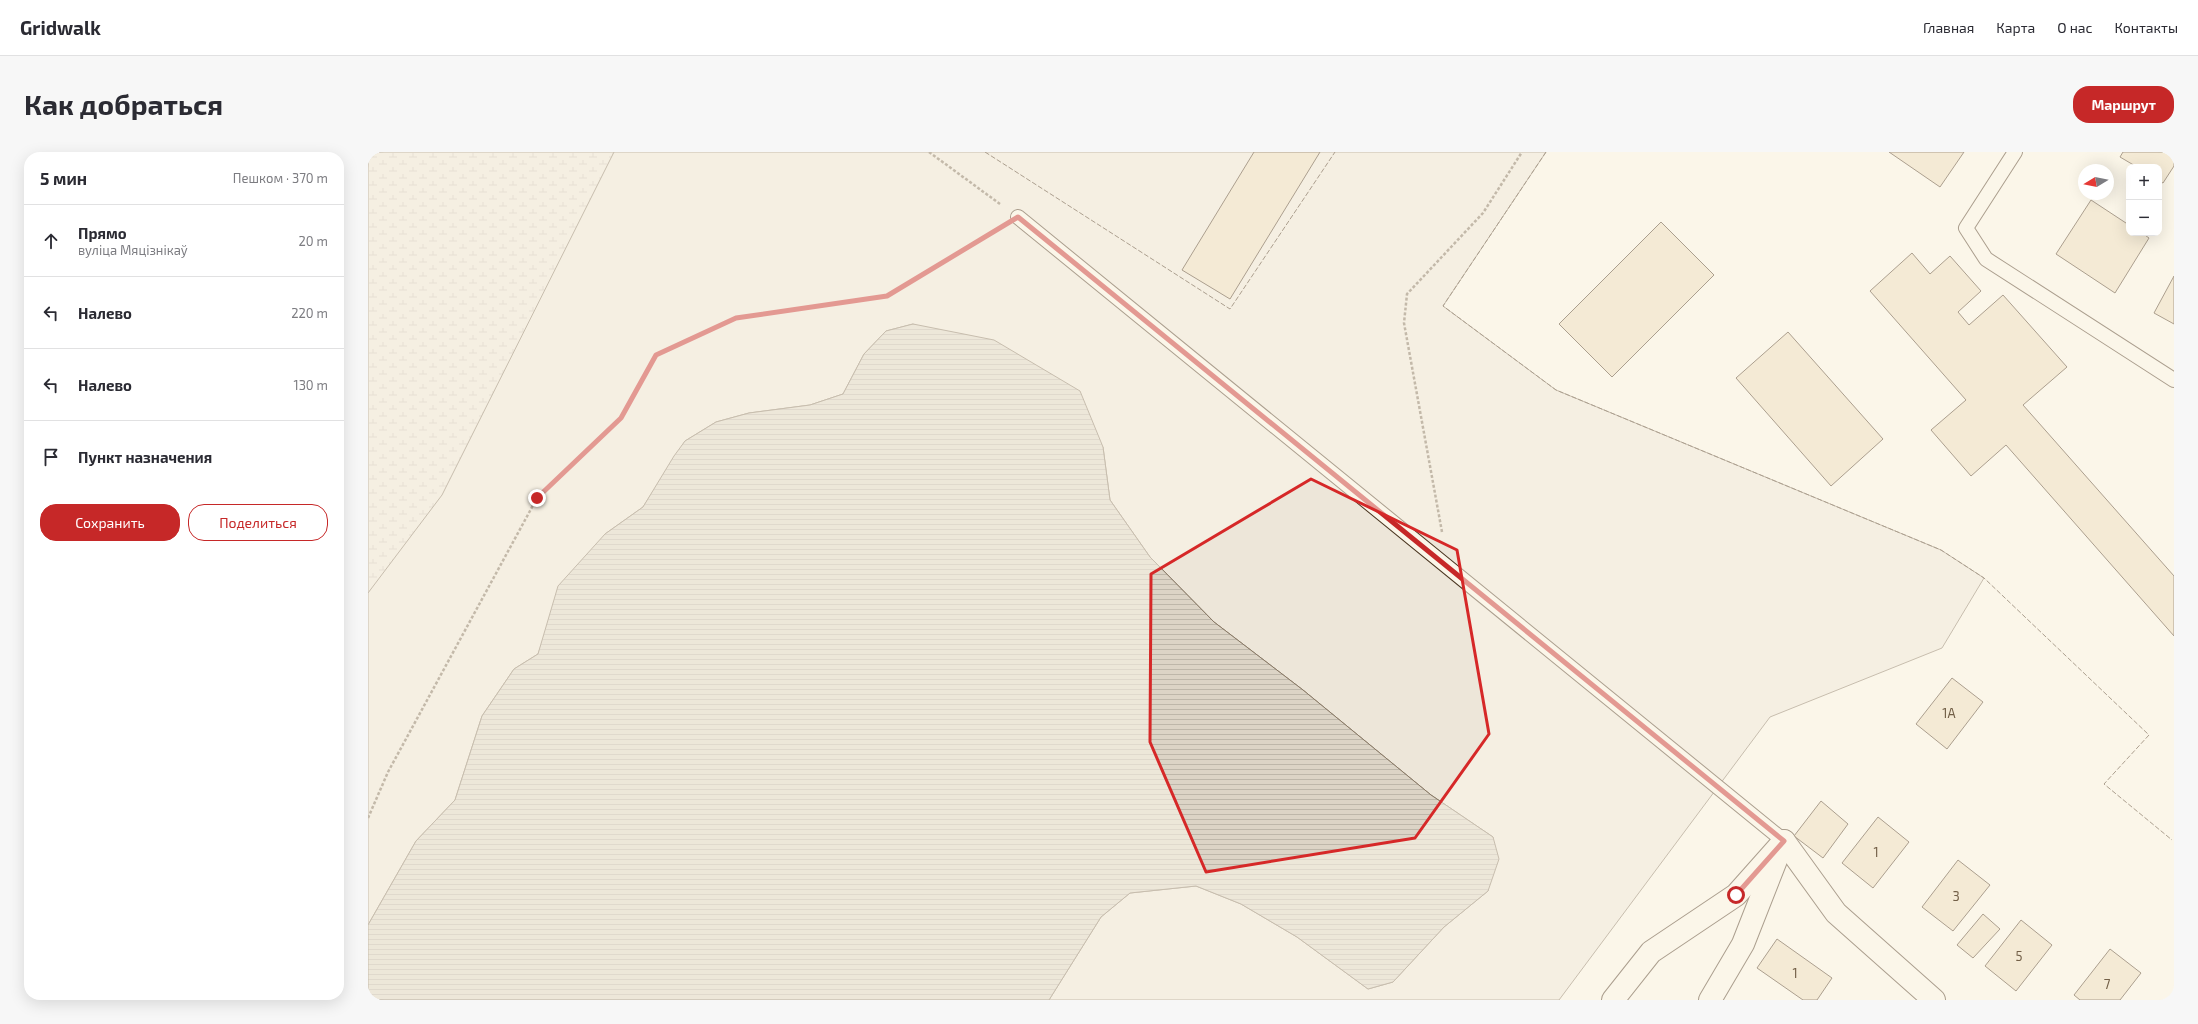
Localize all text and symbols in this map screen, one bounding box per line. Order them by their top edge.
text: Gridwalk [20,16,101,39]
text: Главная [1923,19,1974,36]
text: Карта [1996,19,2035,36]
text: О нас [2057,19,2093,36]
text: Контакты [2115,19,2178,36]
button: Маршрут [2073,86,2174,123]
text: Как добраться [24,87,223,121]
north arrow [2078,164,2114,200]
map controls [2126,164,2162,236]
button: + [2126,164,2162,200]
text: 5 мин [40,168,87,188]
text: Пешком · 370 m [233,170,328,186]
button: − [2126,200,2162,236]
text: Прямо [78,224,127,242]
icon: ahead [40,230,62,252]
text: 20 m [299,233,328,249]
text: вуліца Мяцізнікаў [78,242,188,258]
icon: left [40,302,62,324]
text: Налево [78,304,132,322]
text: 220 m [291,305,328,321]
icon: left [40,374,62,396]
text: Налево [78,376,132,394]
text: 130 m [293,377,328,393]
icon: arrive [40,446,62,468]
text: Пункт назначения [78,448,212,466]
route end [528,489,546,507]
button: Сохранить [40,504,180,541]
button: Поделиться [188,504,328,541]
house number: 1А [1942,705,1956,721]
house number: 1 [1873,844,1879,860]
route start [1727,886,1745,904]
house number: 3 [1952,888,1960,904]
house number: 5 [2016,948,2023,964]
house number: 1 [1792,965,1798,981]
house number: 7 [2104,976,2111,992]

